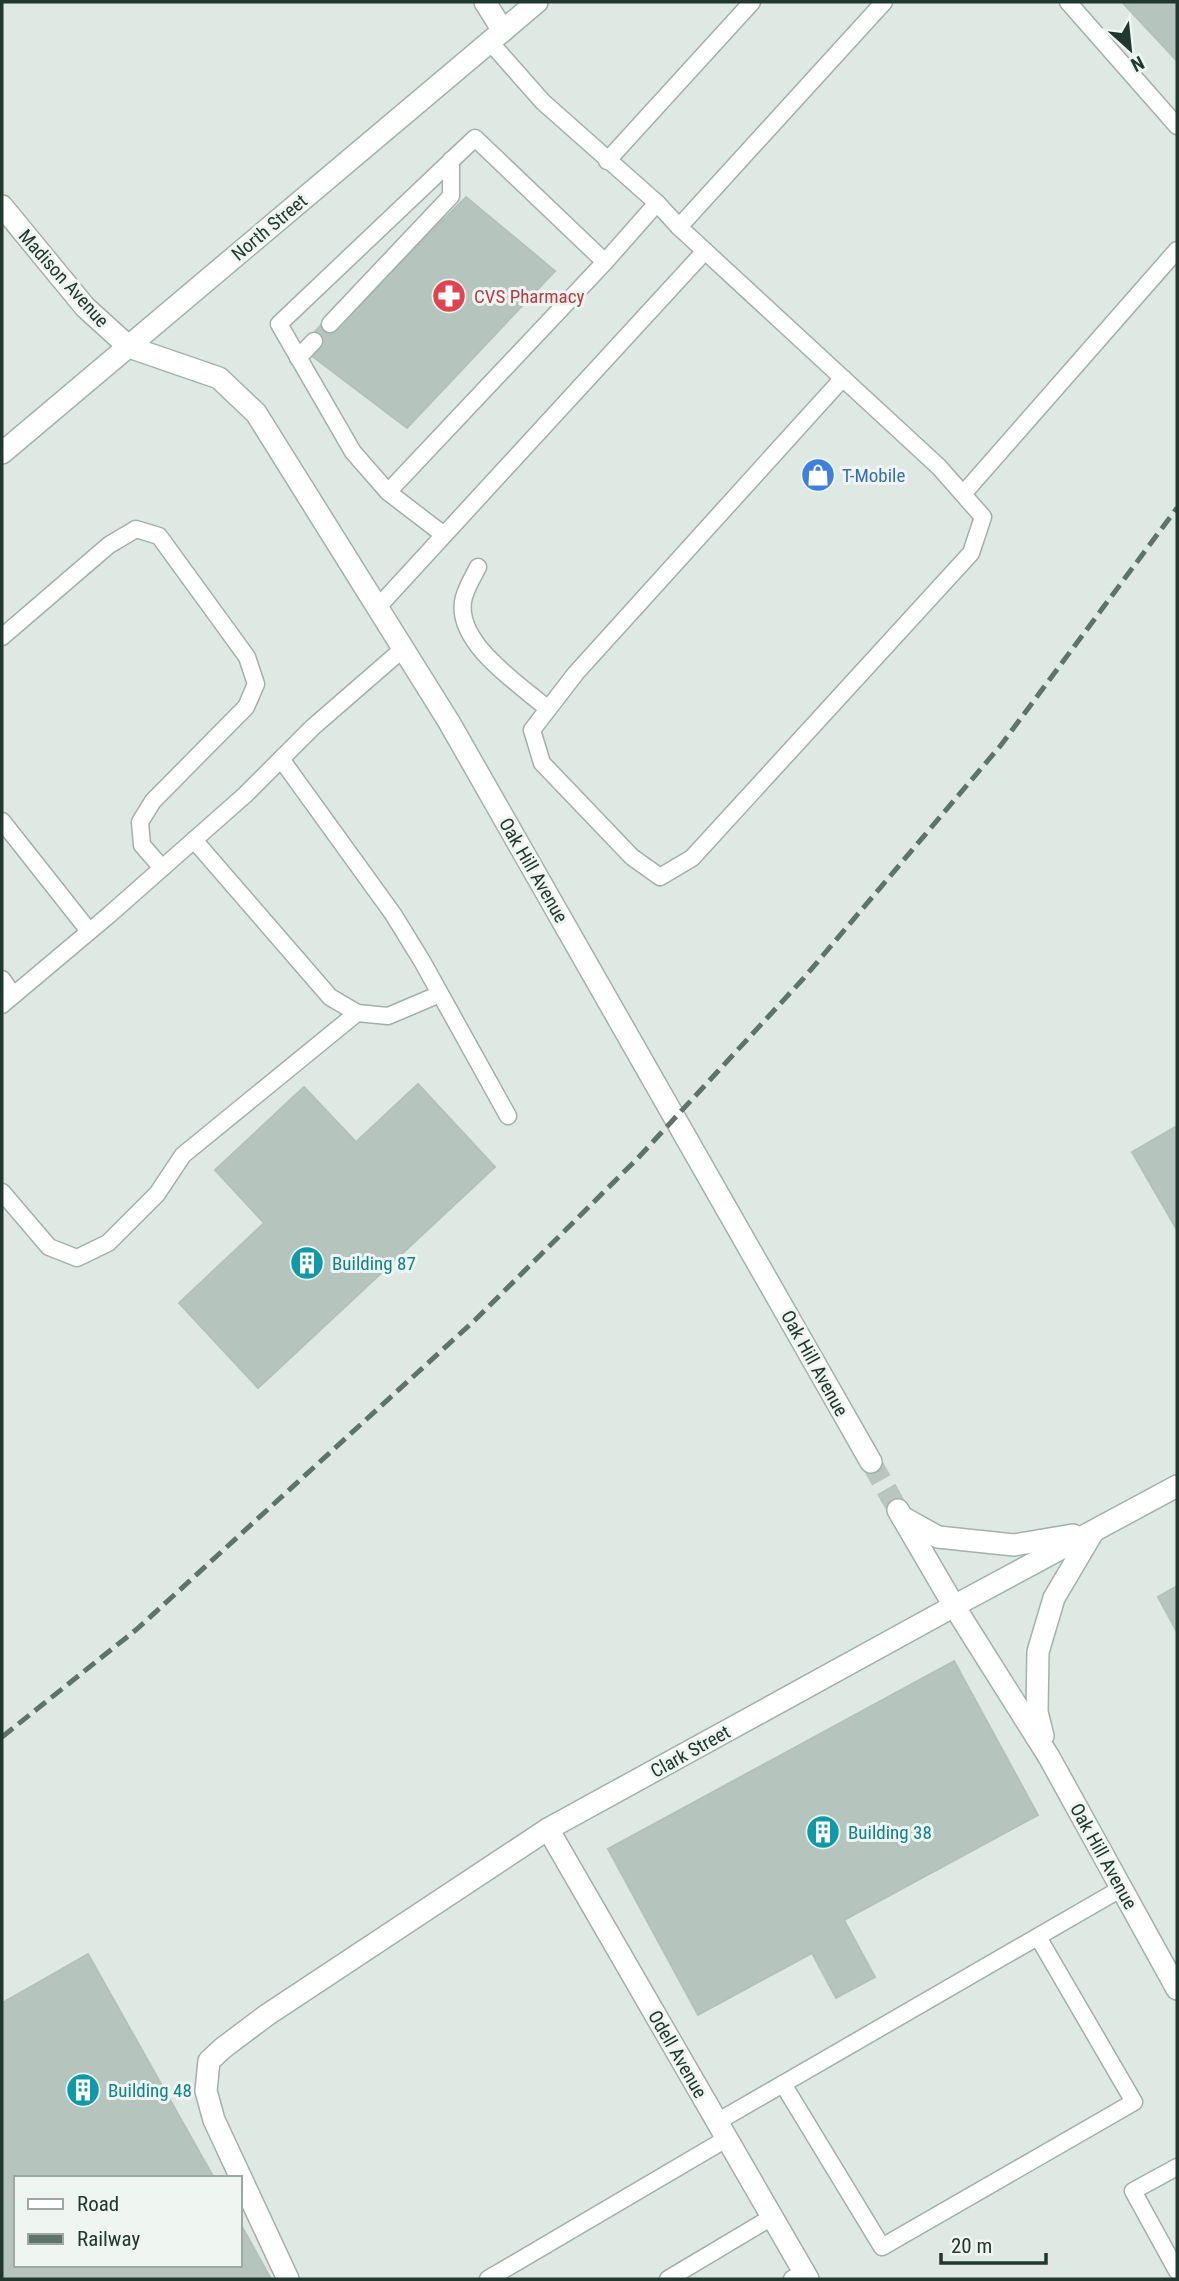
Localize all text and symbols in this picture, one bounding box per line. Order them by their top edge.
north arrow [1095,14,1165,84]
text: N [1127,51,1148,77]
street label: North Street [227,189,312,266]
street label: Madison Avenue [14,225,114,332]
pharmacy icon: CVS Pharmacy [430,277,468,315]
place label: CVS Pharmacy [474,285,584,308]
shop icon: T-Mobile [799,456,837,494]
place label: T-Mobile [842,464,905,487]
street label: Oak Hill Avenue [494,814,573,927]
building icon: Building 87 [288,1244,326,1282]
place label: Building 87 [332,1252,416,1275]
street label: Oak Hill Avenue [776,1306,853,1420]
street label: Clark Street [646,1720,734,1783]
street label: Oak Hill Avenue [1065,1799,1142,1913]
building icon: Building 38 [804,1813,842,1851]
place label: Building 38 [848,1821,932,1844]
street label: Odell Avenue [643,2006,712,2102]
building icon: Building 48 [64,2071,102,2109]
place label: Building 48 [108,2079,192,2102]
legend [14,2176,242,2267]
text: Road [77,2192,119,2216]
scale bar [941,2222,1046,2266]
text: Railway [77,2227,140,2251]
text: 20 m [951,2234,992,2258]

